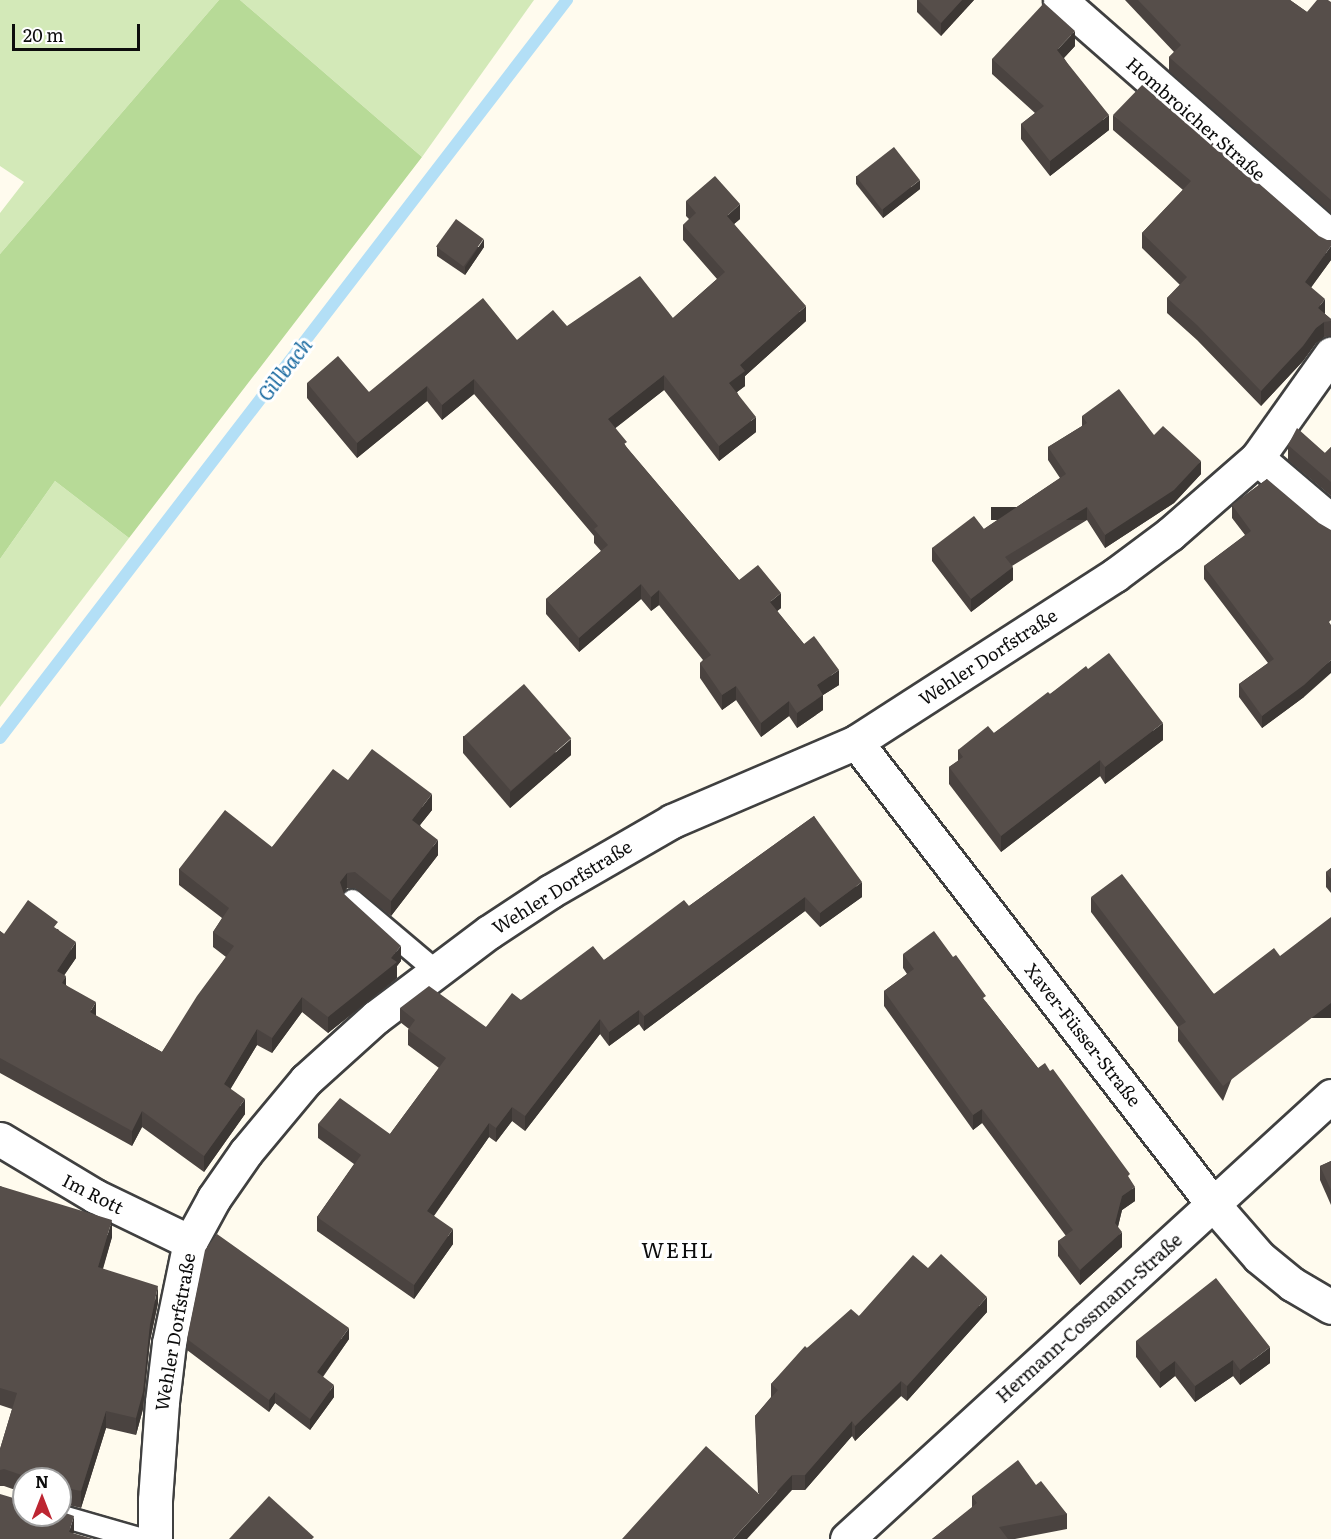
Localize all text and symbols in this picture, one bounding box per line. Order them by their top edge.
scale bar [15,12,142,50]
text: 20 m [23,21,64,48]
street label: Hombroicher Straße [1122,53,1270,185]
water label: Gillbach [252,333,316,405]
street label: Wehler Dorfstraße [915,604,1061,710]
street label: Wehler Dorfstraße [488,835,636,939]
street label: Xaver-Füsser-Straße [1021,959,1145,1111]
street label: Im Rott [59,1169,127,1219]
street label: Hermann-Cossmann-Straße [992,1229,1186,1407]
district label: WEHL [641,1236,715,1262]
street label: Wehler Dorfstraße [150,1251,200,1413]
north arrow [12,1467,72,1527]
text: N [35,1469,49,1493]

